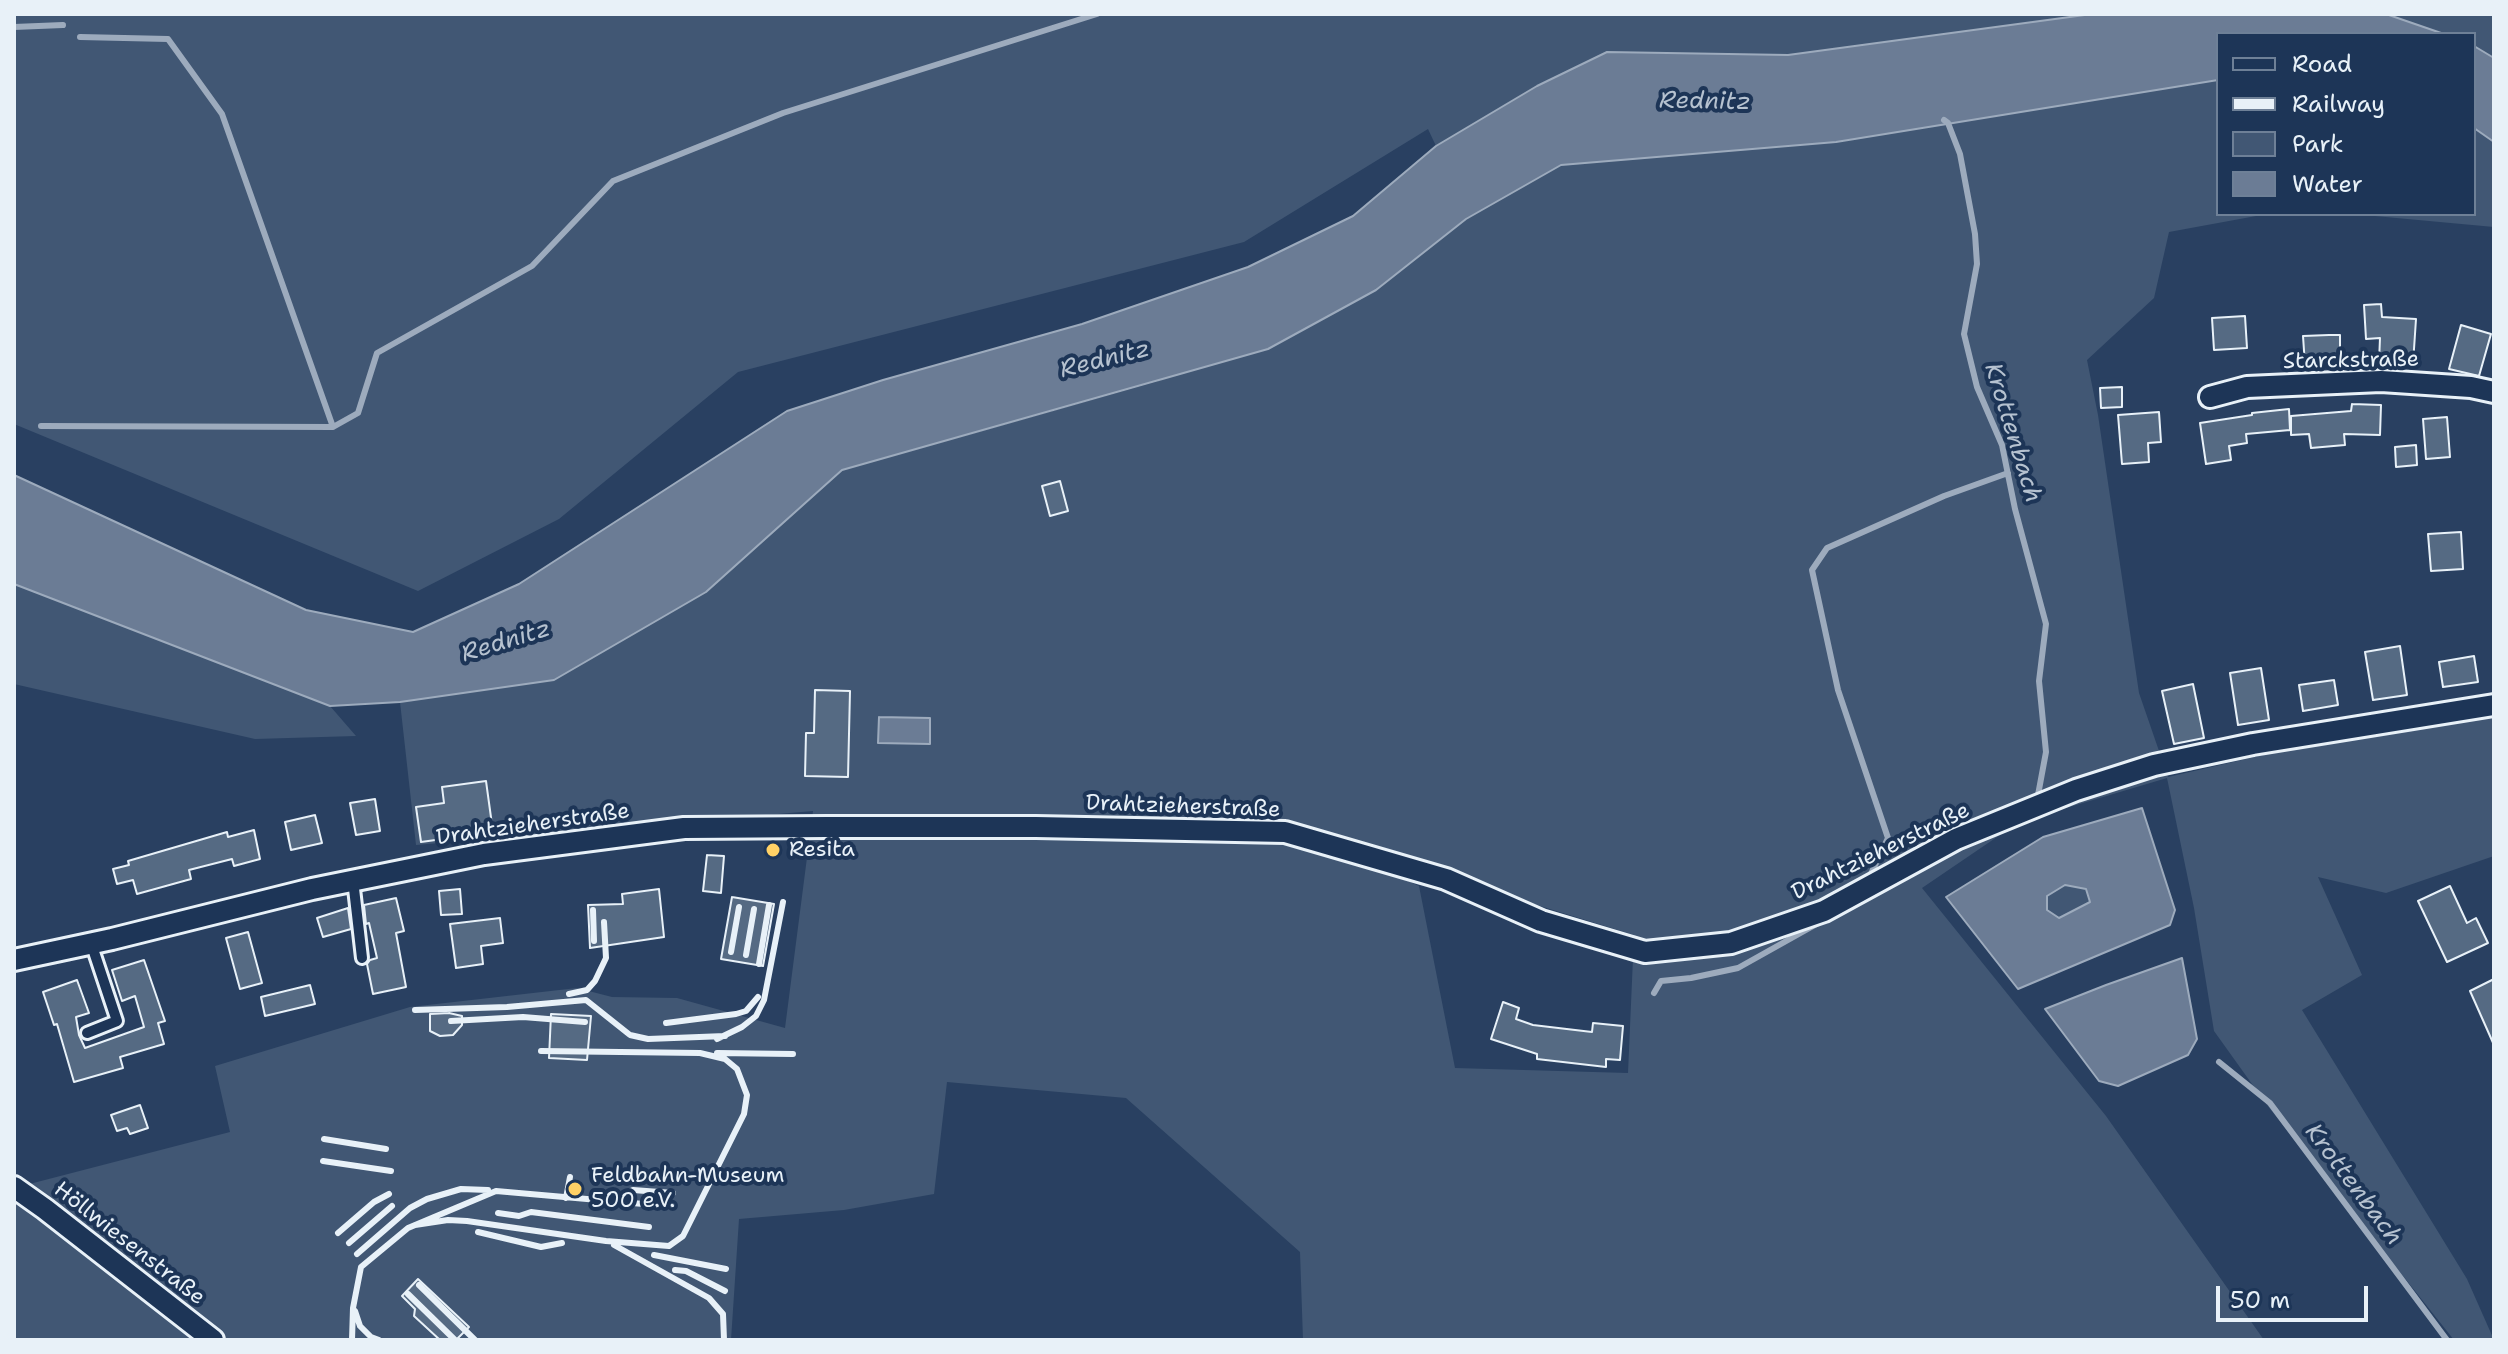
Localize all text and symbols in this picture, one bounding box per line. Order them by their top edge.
legend [2216,32,2476,216]
text: Road [2292,48,2352,80]
water label: Rednitz [1659,87,1751,117]
text: Railway [2292,88,2385,120]
text: Park [2292,128,2344,160]
text: Water [2292,168,2363,200]
water label: Rednitz [1057,335,1153,385]
street label: Starckstraße [2283,347,2419,375]
water label: Krottenbach [1977,360,2047,506]
water label: Rednitz [458,615,554,669]
street label: Drahtzieherstraße [1085,790,1281,824]
street label: Drahtzieherstraße [1788,797,1974,907]
street label: Drahtzieherstraße [435,798,631,852]
place label: Resita [789,837,855,863]
marker: Resita [764,841,782,859]
water label: Krottenbach [2298,1119,2408,1251]
place label: Feldbahn-Museum 500 e.V. [591,1163,784,1214]
street label: Höllwiesenstraße [48,1177,210,1311]
marker: Feldbahn-Museum 500 e.V. [566,1180,584,1198]
scale bar [2220,1270,2372,1320]
text: 50 m [2230,1284,2290,1316]

